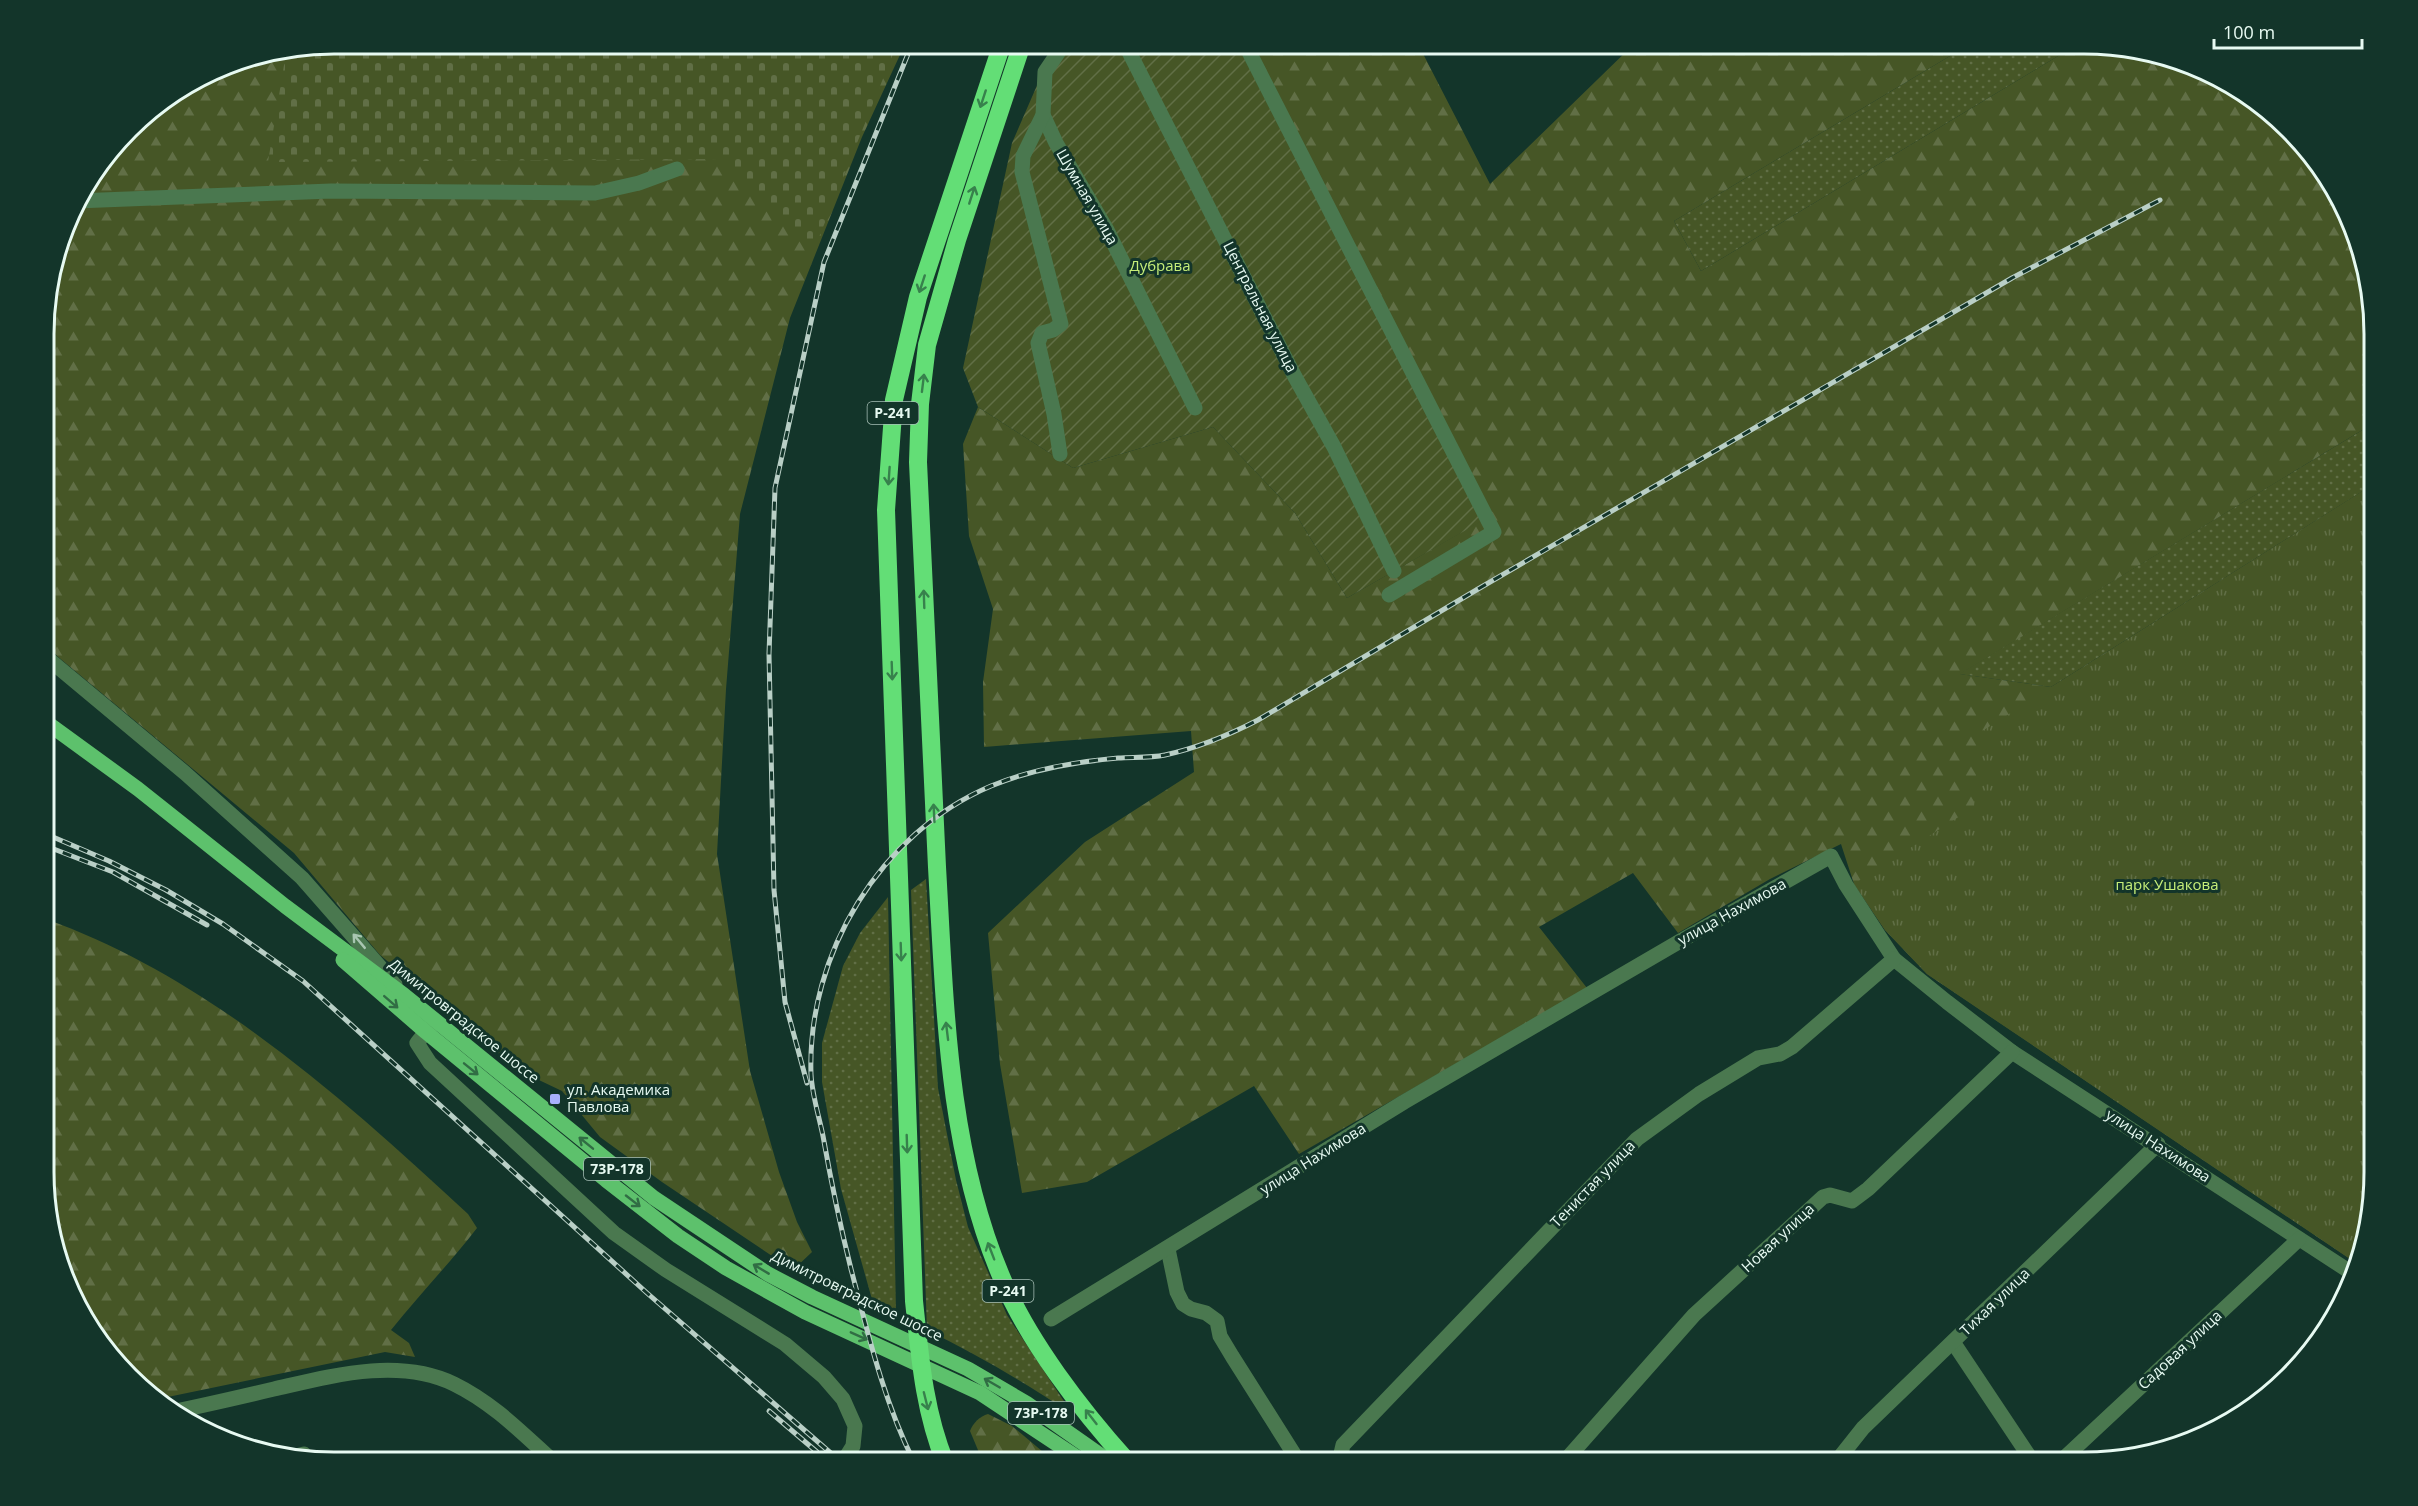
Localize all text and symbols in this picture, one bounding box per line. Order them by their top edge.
scale bar [2214,12,2362,50]
text: 100 m [2223,20,2275,44]
one-way arrow [977,89,988,108]
street label: Шумная улица [1052,145,1123,248]
one-way arrow [968,186,979,205]
street label: Центральная улица [1219,238,1303,375]
park label: Дубрава [1129,255,1191,275]
one-way arrow [916,274,927,293]
one-way arrow [917,374,928,393]
road number: Р-241 [868,402,918,424]
one-way arrow [883,465,894,485]
one-way arrow [919,589,930,609]
one-way arrow [886,660,898,680]
one-way arrow [929,803,940,823]
street label: улица Нахимова [1674,873,1789,949]
park label: парк Ушакова [2115,874,2219,894]
one-way arrow [352,933,365,949]
one-way arrow [895,941,907,961]
street label: Димитровградское шоссе [385,953,544,1087]
one-way arrow [383,995,399,1008]
one-way arrow [941,1022,952,1042]
one-way arrow [463,1062,479,1075]
place label: ул. Академика Павлова [567,1079,670,1116]
marker: ул. Академика Павлова [548,1092,562,1106]
street label: улица Нахимова [2102,1104,2215,1187]
street label: улица Нахимова [1256,1118,1369,1199]
one-way arrow [902,1133,913,1153]
street label: Тенистая улица [1546,1135,1639,1231]
one-way arrow [578,1137,594,1150]
road number: 73Р-178 [584,1158,650,1180]
one-way arrow [625,1195,641,1208]
street label: Новая улица [1737,1198,1818,1276]
one-way arrow [985,1242,996,1261]
street label: Димитровградское шоссе [768,1245,946,1345]
one-way arrow [753,1263,770,1275]
street label: Тихая улица [1955,1263,2033,1340]
road number: Р-241 [982,1280,1034,1302]
street label: Садовая улица [2133,1305,2226,1393]
one-way arrow [849,1331,867,1343]
one-way arrow [984,1376,1001,1388]
one-way arrow [920,1391,932,1410]
road number: 73Р-178 [1008,1402,1074,1424]
one-way arrow [1084,1410,1097,1426]

